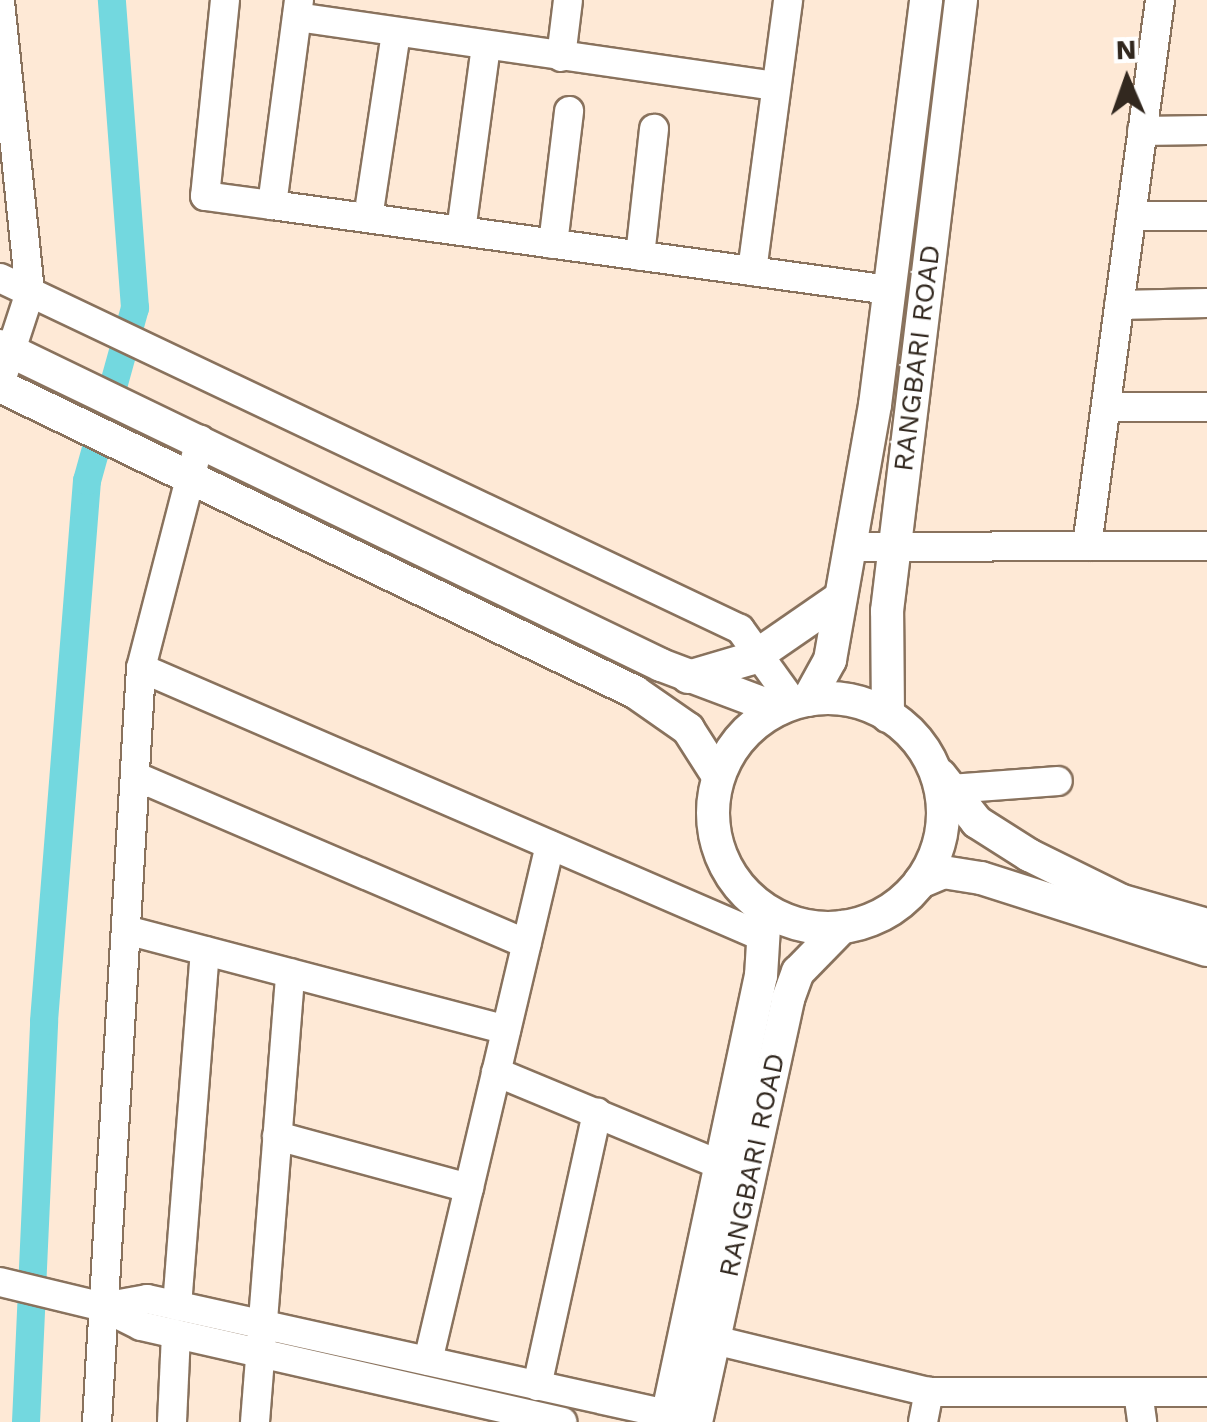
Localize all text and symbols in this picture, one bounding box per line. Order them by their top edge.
north arrow [1077,30,1177,130]
text: N [1115,33,1137,66]
street label: RANGBARI ROAD [886,243,948,473]
street label: RANGBARI ROAD [712,1050,792,1280]

